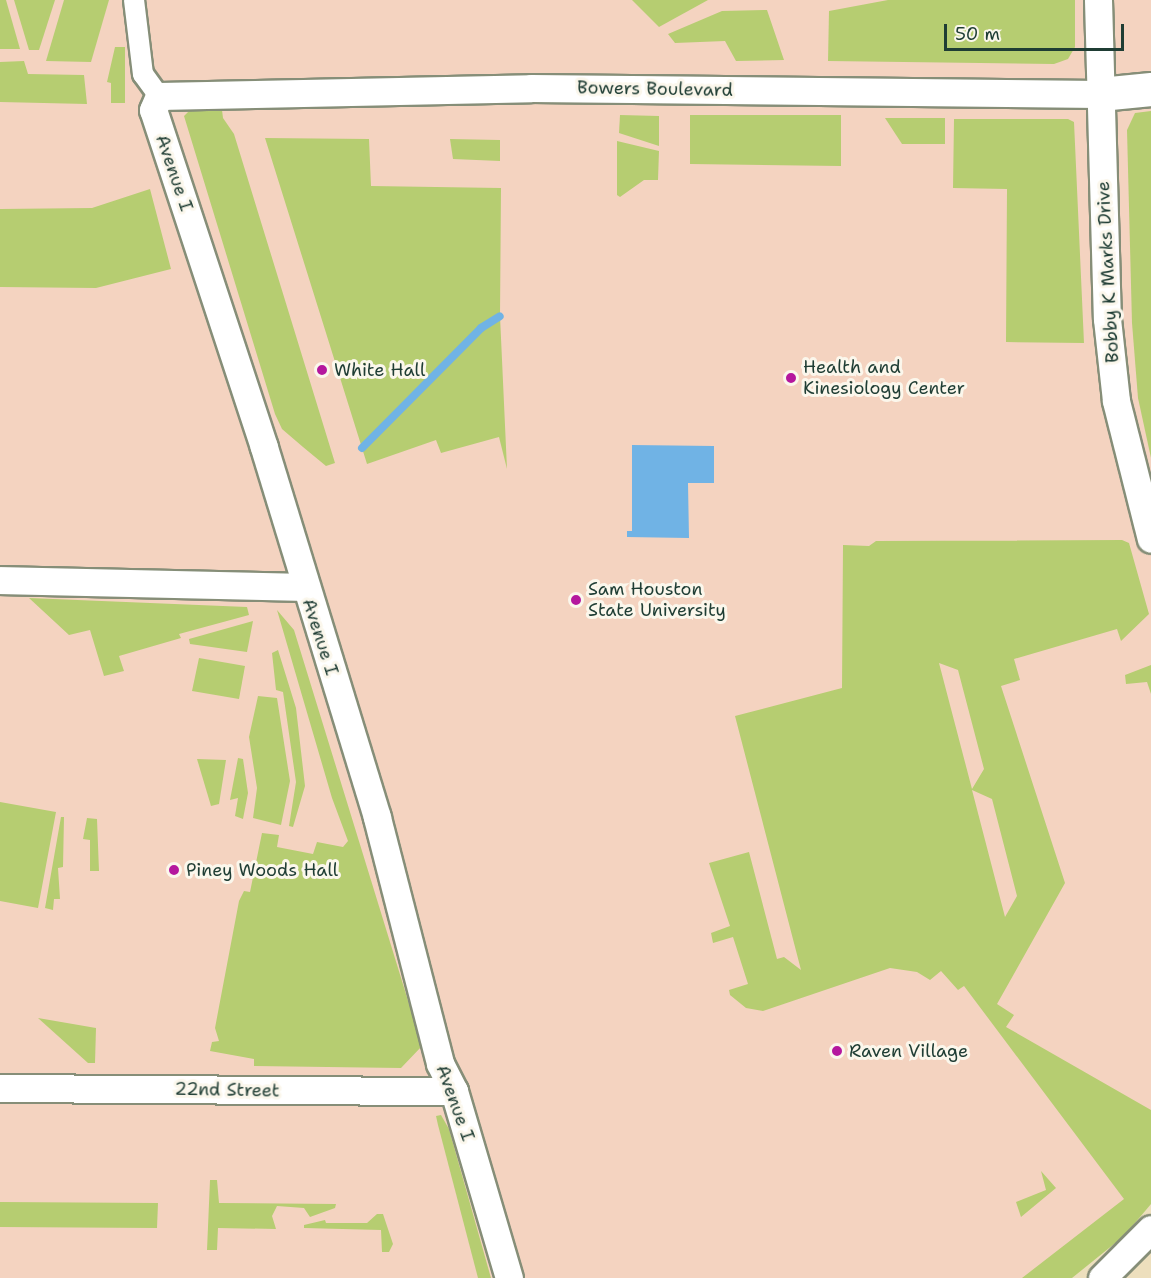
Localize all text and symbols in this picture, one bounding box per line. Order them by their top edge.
scale bar [947,12,1127,50]
text: 50 m [955,22,1000,46]
street label: Bowers Boulevard [577,77,733,101]
street label: Avenue I [151,132,197,214]
street label: Bobby K Marks Drive [1092,181,1124,363]
place label: Health and Kinesiology Center [803,357,965,400]
place label: White Hall [334,359,425,381]
marker: White Hall [315,363,329,377]
marker: Health and Kinesiology Center [784,371,798,385]
place label: Sam Houston State University [588,579,726,622]
marker: Sam Houston State University [569,593,583,607]
street label: Avenue I [297,596,343,678]
place label: Piney Woods Hall [186,859,338,881]
marker: Piney Woods Hall [167,863,181,877]
place label: Raven Village [849,1040,968,1062]
marker: Raven Village [830,1044,844,1058]
street label: Avenue I [431,1062,479,1144]
street label: 22nd Street [174,1078,280,1102]

